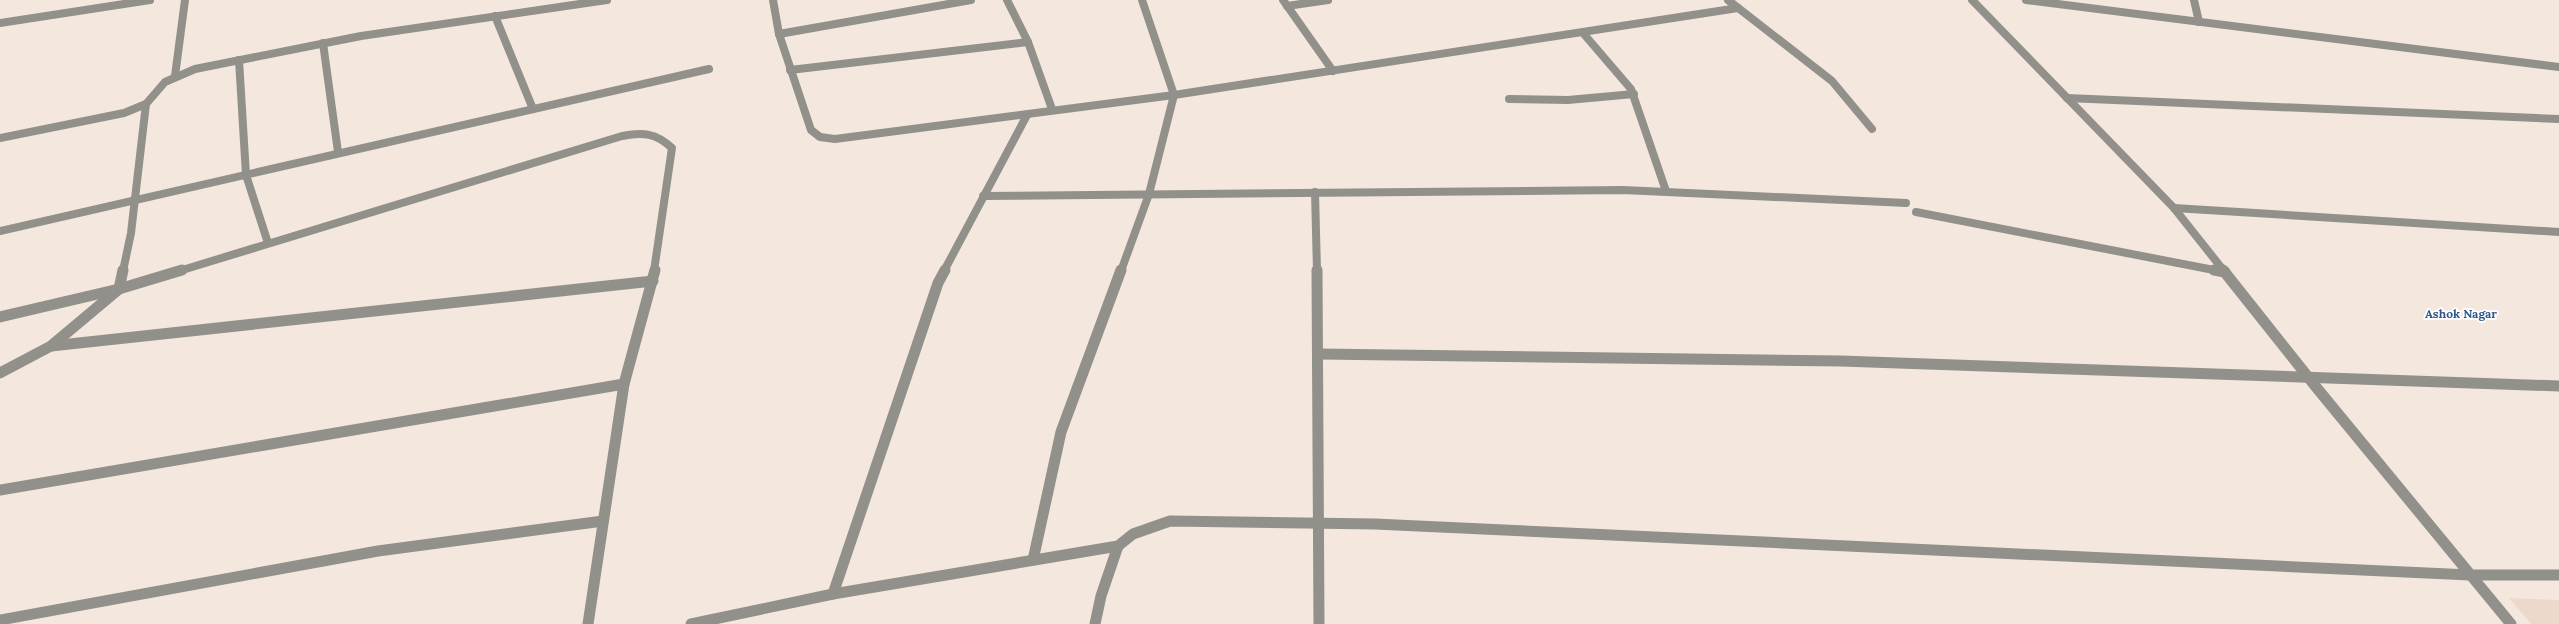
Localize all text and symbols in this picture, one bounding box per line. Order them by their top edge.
district label: Ashok Nagar [2425,306,2497,321]

